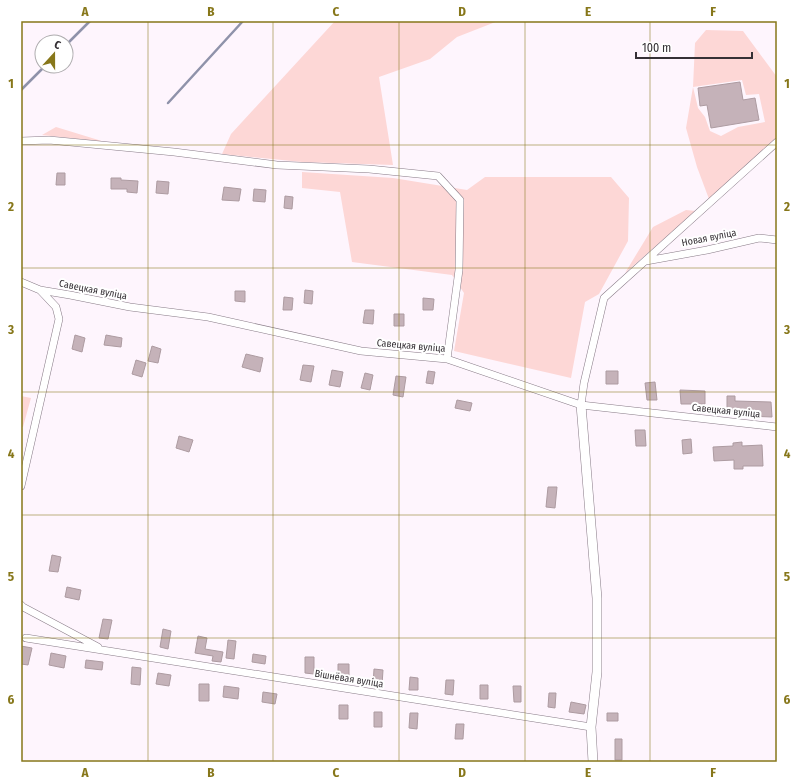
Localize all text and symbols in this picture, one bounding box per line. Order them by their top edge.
text: A [80,4,89,19]
text: B [207,4,215,19]
text: C [333,4,340,19]
text: D [458,4,466,19]
text: E [585,4,591,19]
text: F [710,4,716,19]
north arrow [34,34,74,74]
scale bar [636,34,752,60]
text: С [52,38,63,52]
text: 100 m [642,41,671,55]
text: 1 [8,76,14,91]
text: 1 [784,76,790,91]
text: 2 [7,199,14,214]
text: 2 [783,199,790,214]
street label: Новая вуліца [680,226,738,249]
street label: Савецкая вуліца [58,277,128,302]
text: 3 [7,322,14,337]
text: 3 [783,322,790,337]
street label: Савецкая вуліца [376,336,446,355]
street label: Савецкая вуліца [691,400,761,421]
text: 4 [8,446,15,461]
text: 4 [784,446,791,461]
text: 5 [8,569,14,584]
text: 5 [784,569,790,584]
street label: Вішнёвая вуліца [314,667,385,690]
text: 6 [8,692,15,707]
text: 6 [784,692,791,707]
text: A [80,765,89,780]
text: B [207,765,215,780]
text: C [333,765,340,780]
text: D [458,765,466,780]
text: E [585,765,591,780]
text: F [710,765,716,780]

